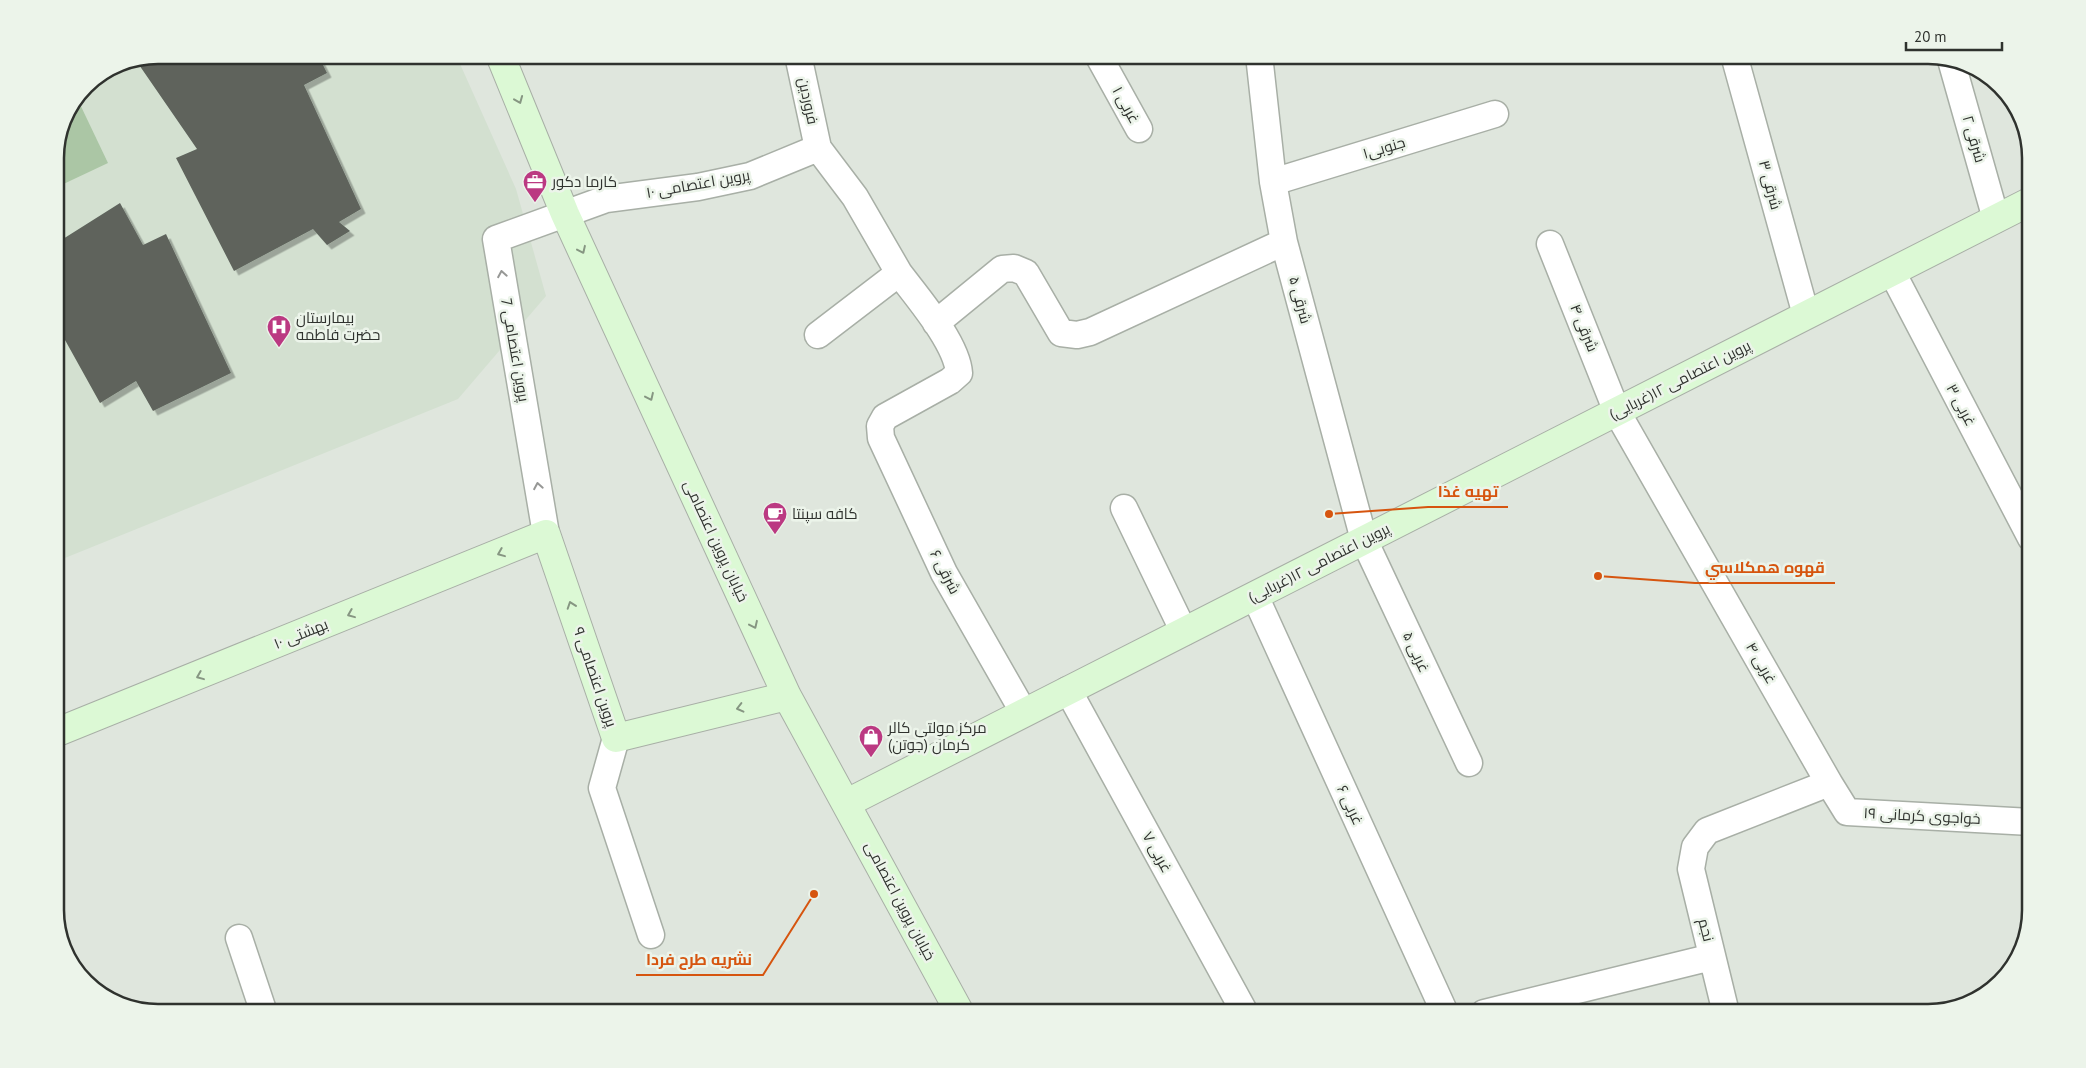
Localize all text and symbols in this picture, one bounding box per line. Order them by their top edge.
scale bar [1906,20,2002,52]
text: 20 m [1914,27,1947,46]
street label: فروردین [793,76,823,126]
street label: غربی ۱ [1108,83,1144,127]
one-way arrow [512,95,523,104]
street label: شرقی ۲ [1958,113,1990,165]
street label: جنوبی۱ [1360,132,1408,164]
street label: شرقی ۳ [1754,158,1786,212]
street label: پروین اعتصامی ۱۰ [645,165,751,203]
office icon: کارما دکور [522,169,548,203]
place label: کارما دکور [551,172,617,191]
one-way arrow [575,245,586,254]
one-way arrow [498,270,508,279]
street label: شرقی ۵ [1284,274,1316,326]
street label: پروین اعتصامی 7 [496,297,534,403]
street label: شرقی ۴ [1565,301,1603,355]
place label: بیمارستان حضرت فاطمه [296,308,380,344]
hospital icon: بیمارستان حضرت فاطمه [266,314,292,348]
street label: پروین اعتصامی ۱۲(غربایی) [1606,336,1754,424]
street label: غربی ۳ [1942,381,1980,429]
one-way arrow [643,392,654,401]
callout: تهیه غذا [1428,476,1508,507]
street label: خیابان پروین اعتصامی [679,477,753,605]
text: تهیه غذا [1438,481,1499,501]
one-way arrow [534,482,544,491]
cafe icon: کافه سپنتا [762,501,788,535]
place label: کافه سپنتا [792,504,858,524]
street label: پروین اعتصامی ۱۲(غربایی) [1245,519,1393,607]
one-way arrow [497,546,506,557]
street label: شرقی ۶ [925,546,965,598]
callout: قهوه همكلاسي [1695,552,1835,583]
text: قهوه همكلاسي [1705,557,1825,580]
one-way arrow [567,601,577,610]
one-way arrow [347,608,356,618]
street label: بهشتی ۱۰ [271,614,331,654]
one-way arrow [748,619,758,628]
street label: پروین اعتصامی ۹ [569,624,621,730]
street label: غربی ۵ [1398,628,1434,676]
street label: غربی ۴ [1741,639,1781,687]
one-way arrow [196,669,205,680]
one-way arrow [736,702,744,712]
place label: مرکز مولتی کالر کرمان (جوتن) [887,718,987,755]
shop icon: مرکز مولتی کالر کرمان (جوتن) [858,724,884,758]
street label: غربی ۶ [1332,782,1368,828]
street label: خواجوی کرمانی ۱۹ [1863,803,1981,829]
street label: غربی ۷ [1138,828,1176,876]
street label: خیابان پروین اعتصامی [860,838,940,964]
street label: نجم [1694,916,1718,944]
callout: نشریه طرح فردا [636,944,763,975]
text: نشریه طرح فردا [646,949,752,970]

